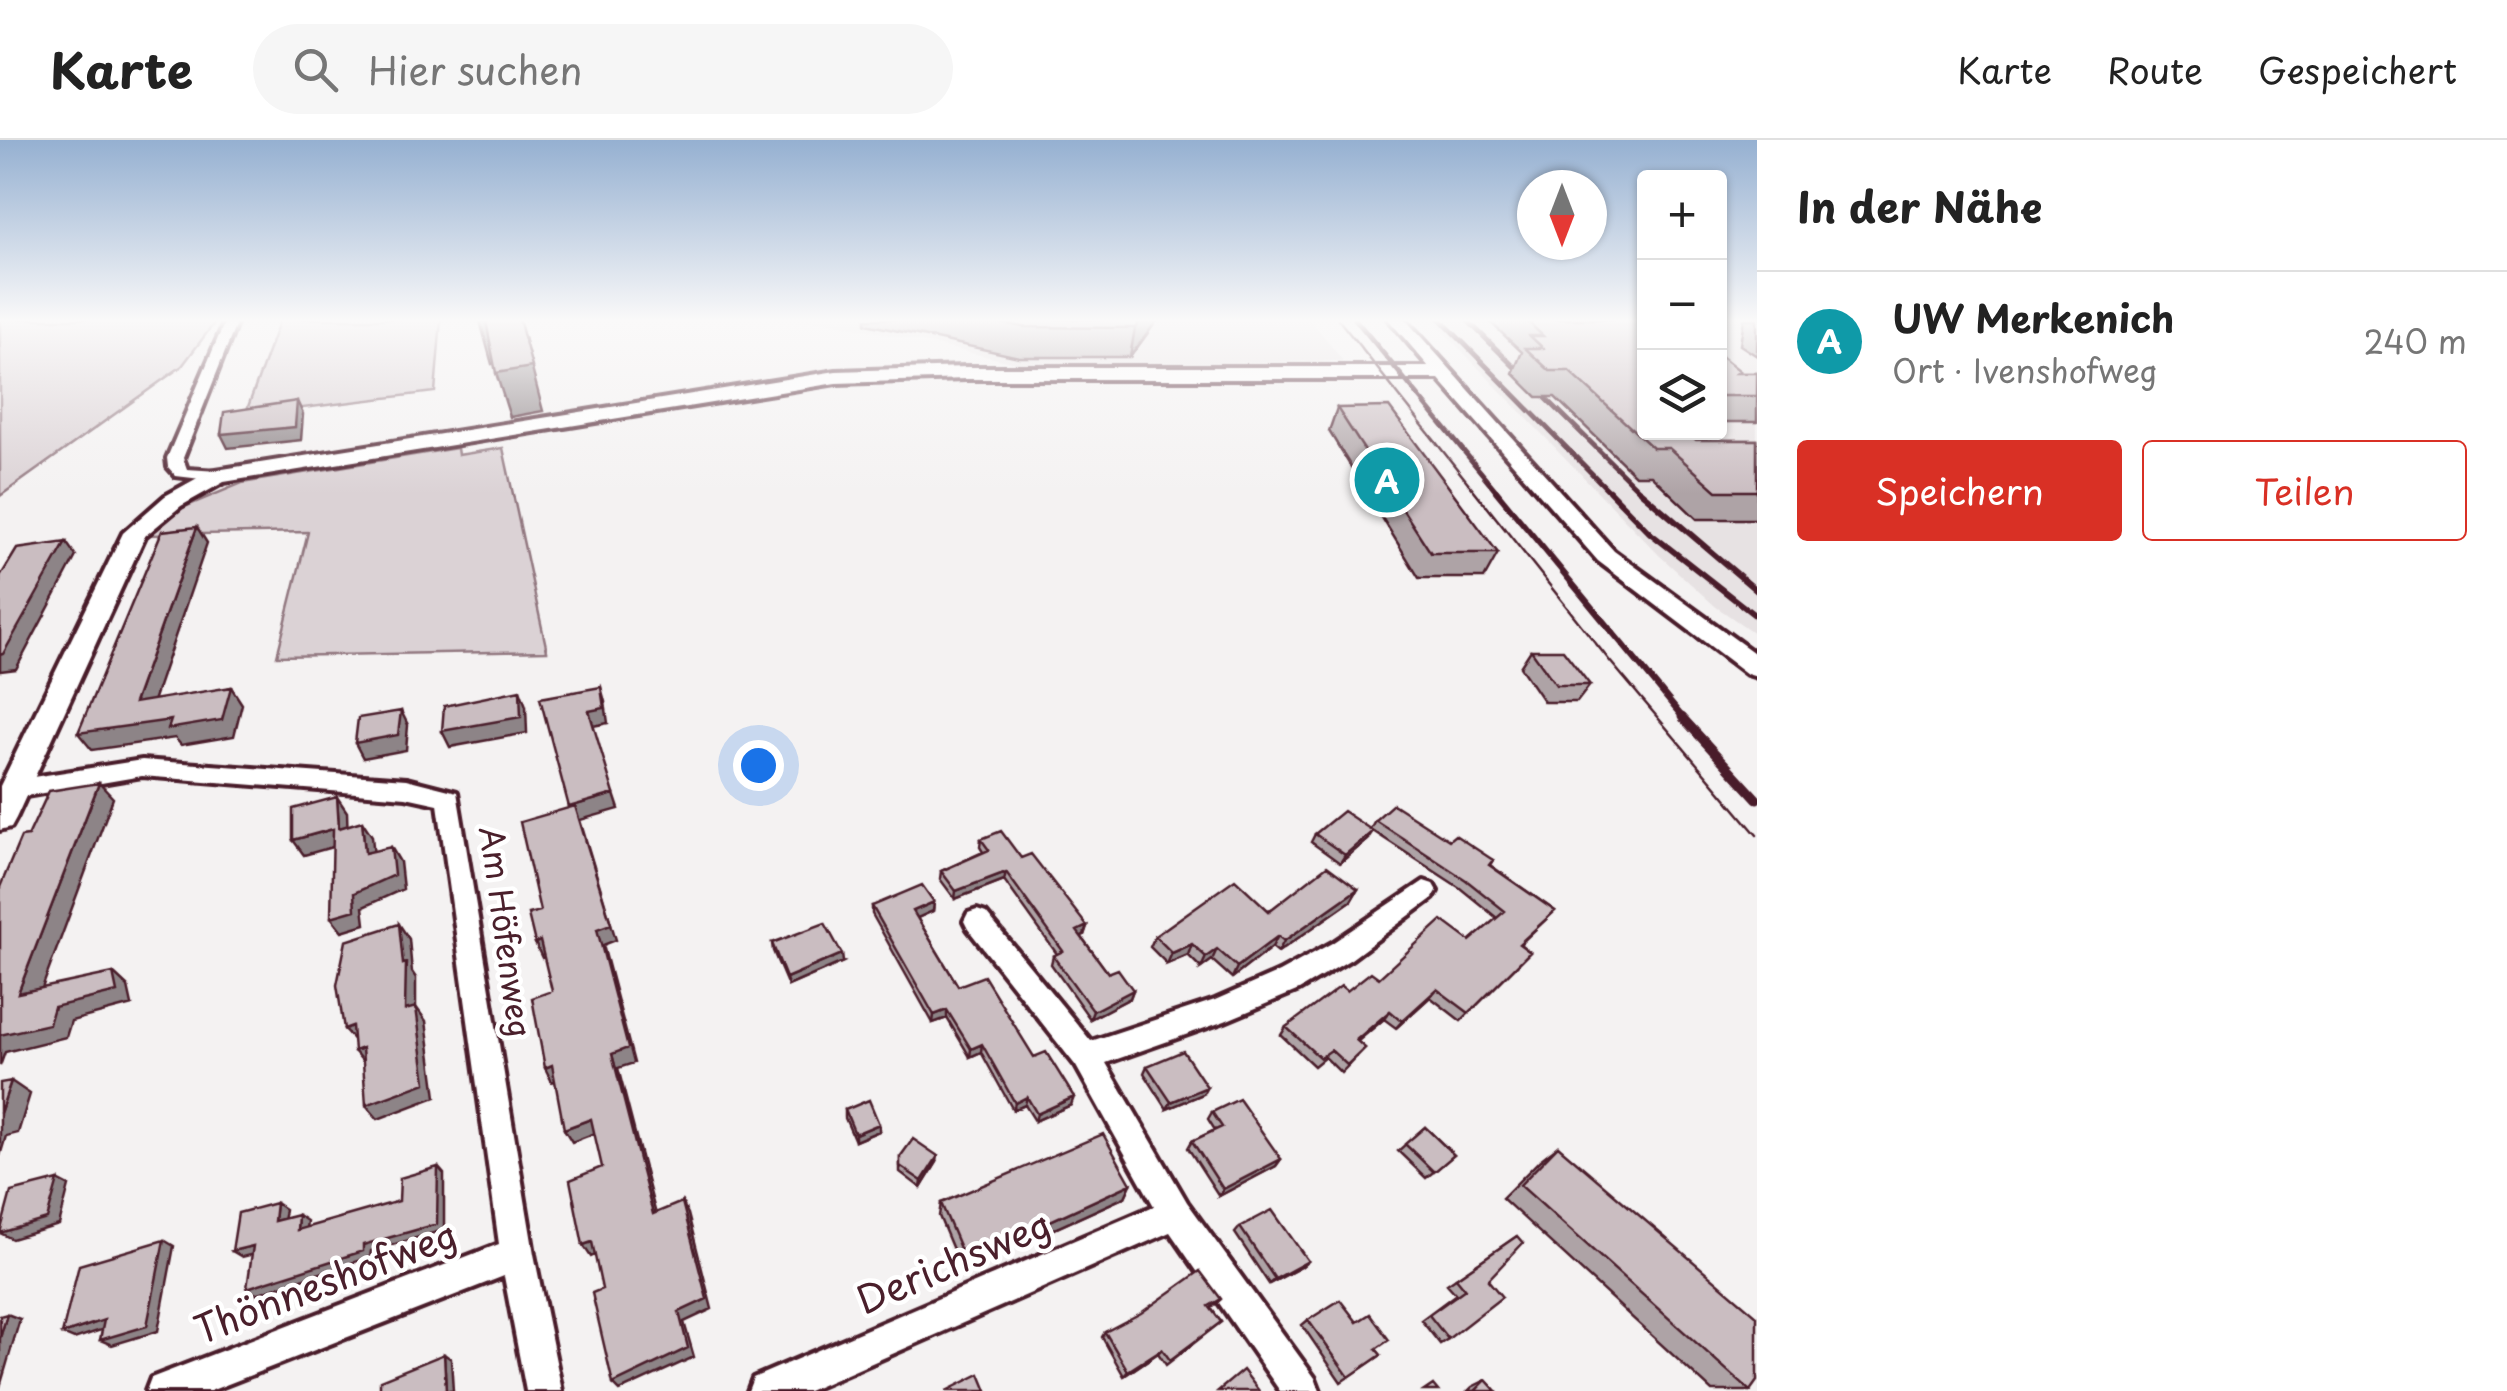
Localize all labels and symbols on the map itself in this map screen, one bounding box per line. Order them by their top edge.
north arrow [1517,170,1607,260]
pin: A [1354,442,1420,518]
your location [733,740,784,791]
street label: Am Höfenweg [468,823,546,1041]
street label: Derichsweg [847,1194,1059,1327]
street label: Thönneshofweg [185,1204,465,1357]

